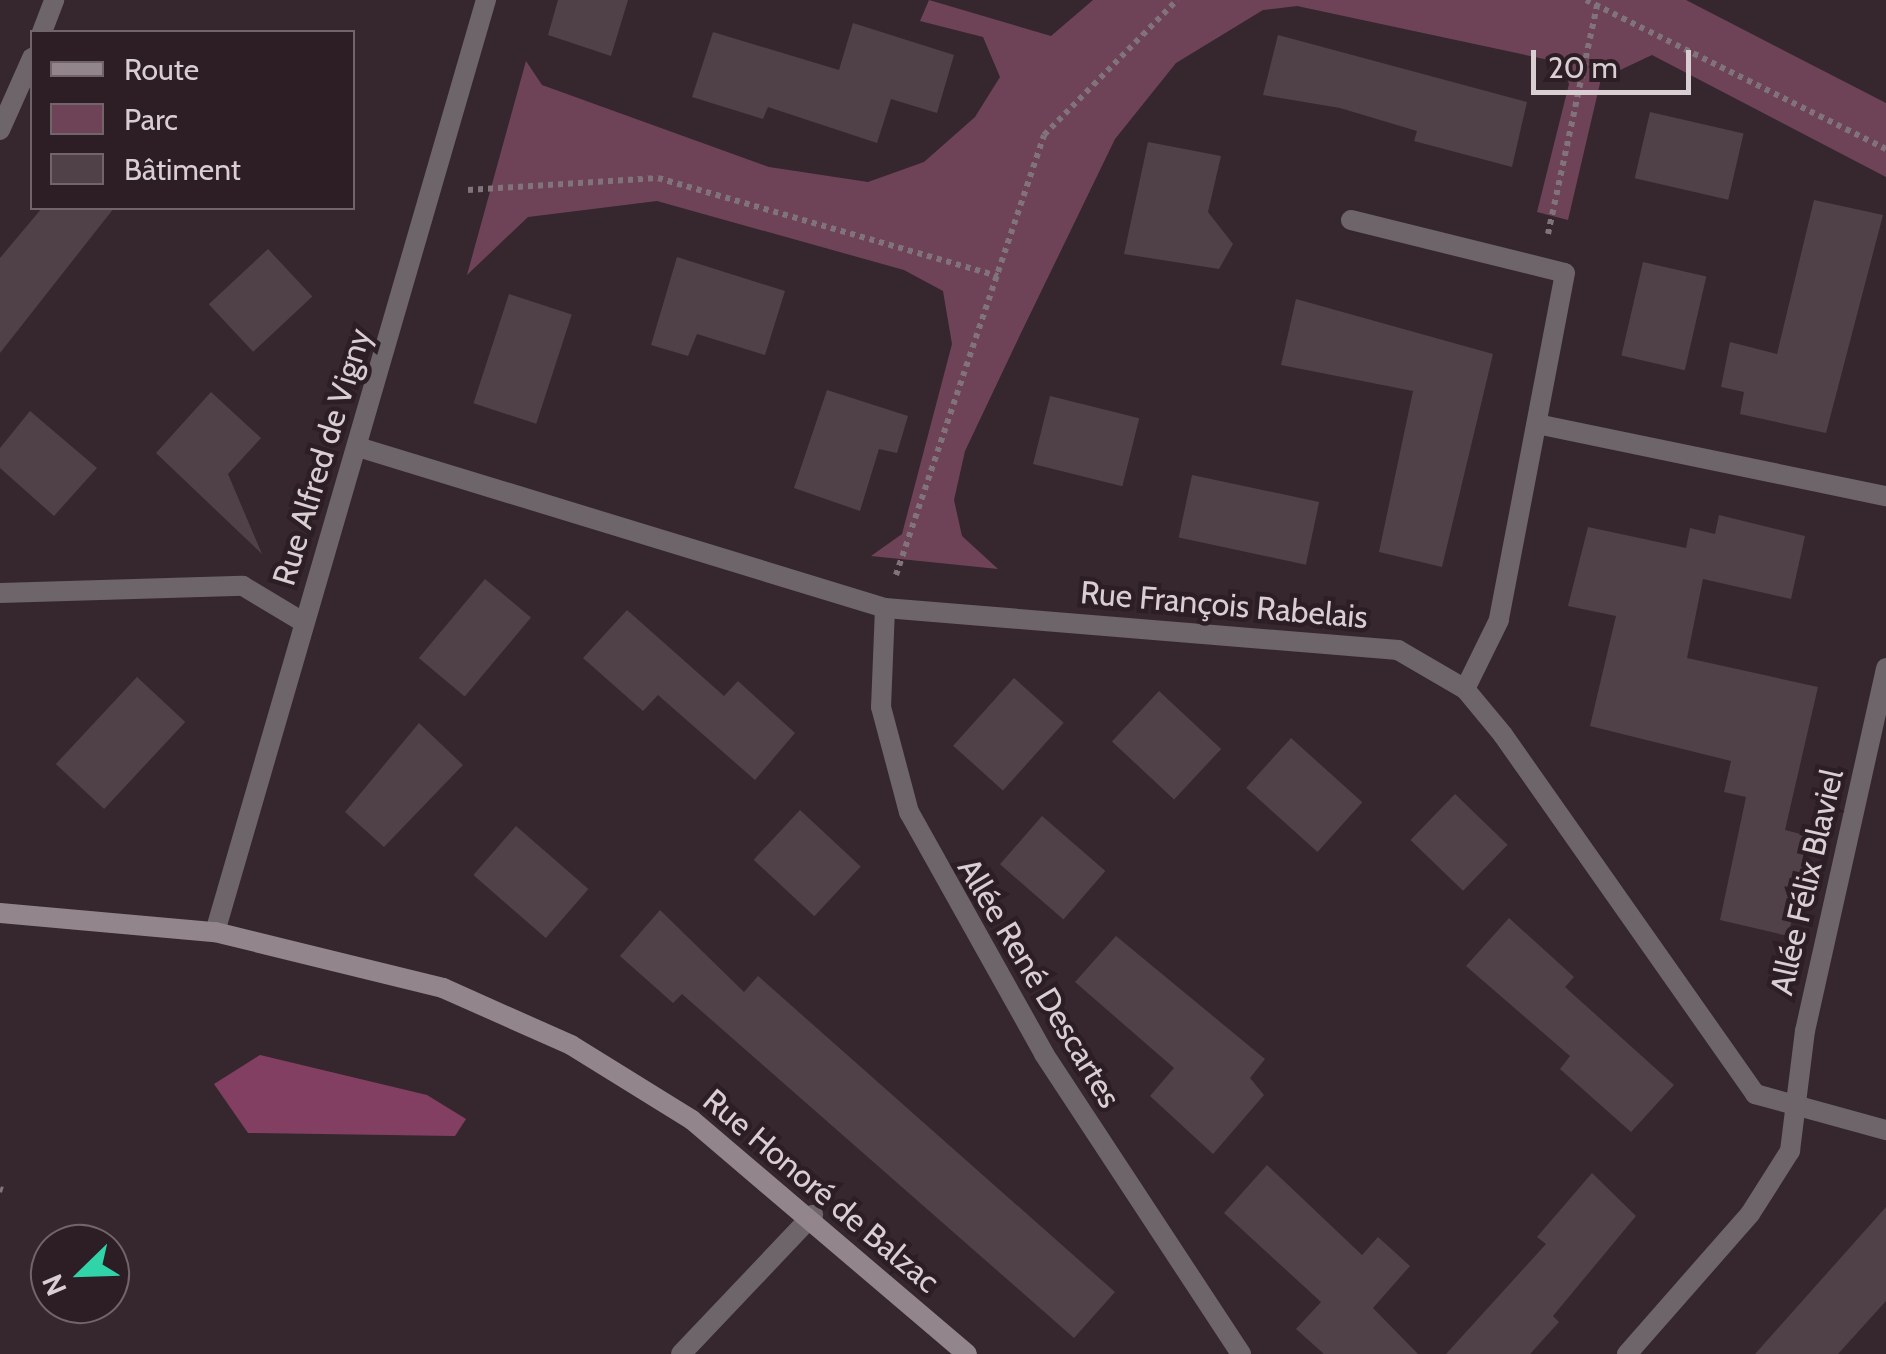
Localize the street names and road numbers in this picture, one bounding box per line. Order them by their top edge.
street label: Rue Alfred de Vigny [265,324,379,590]
street label: Rue François Rabelais [1079,573,1369,637]
street label: Allée Félix Blaviel [1762,765,1852,999]
street label: Allée René Descartes [949,851,1129,1115]
street label: Rue Honoré de Balzac [695,1081,947,1301]

